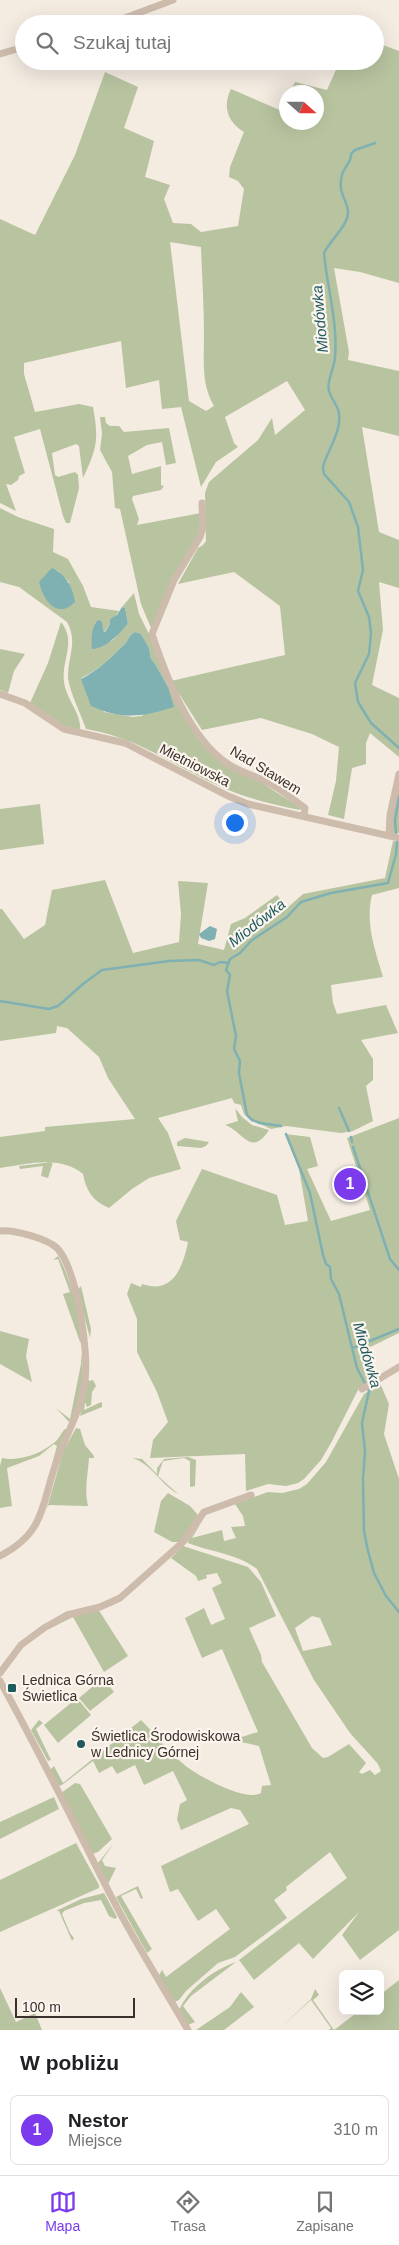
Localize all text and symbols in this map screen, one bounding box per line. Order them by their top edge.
search box [15,15,384,70]
icon: search [33,29,61,57]
text: Szukaj tutaj [73,32,171,53]
north arrow [279,85,324,130]
water label: Miodówka [308,285,331,353]
street label: Mietniowska [157,740,233,790]
street label: Nad Stawem [228,743,304,797]
your location [222,810,248,836]
water label: Miodówka [225,895,289,950]
pin: 1 [334,1165,366,1203]
water label: Miodówka [350,1320,385,1390]
place label: Lednica Górna Świetlica [22,1672,114,1704]
marker: Lednica Górna Świetlica [6,1682,18,1694]
place label: Świetlica Środowiskowa w Lednicy Górnej [90,1727,241,1760]
marker: Świetlica Środowiskowa w Lednicy Górnej [75,1738,87,1750]
map controls [339,1970,384,2015]
button: layers [339,1970,384,2015]
scale bar [15,1995,135,2018]
text: 100 m [22,1999,61,2015]
text: W pobliżu [20,2051,119,2074]
text: Nestor [68,2110,128,2131]
text: 1 [33,2121,41,2138]
text: 310 m [334,2121,378,2138]
text: Miejsce [68,2132,122,2149]
tab: Mapa [45,2188,80,2234]
tab: Trasa [171,2188,206,2234]
tab: Zapisane [296,2188,354,2234]

